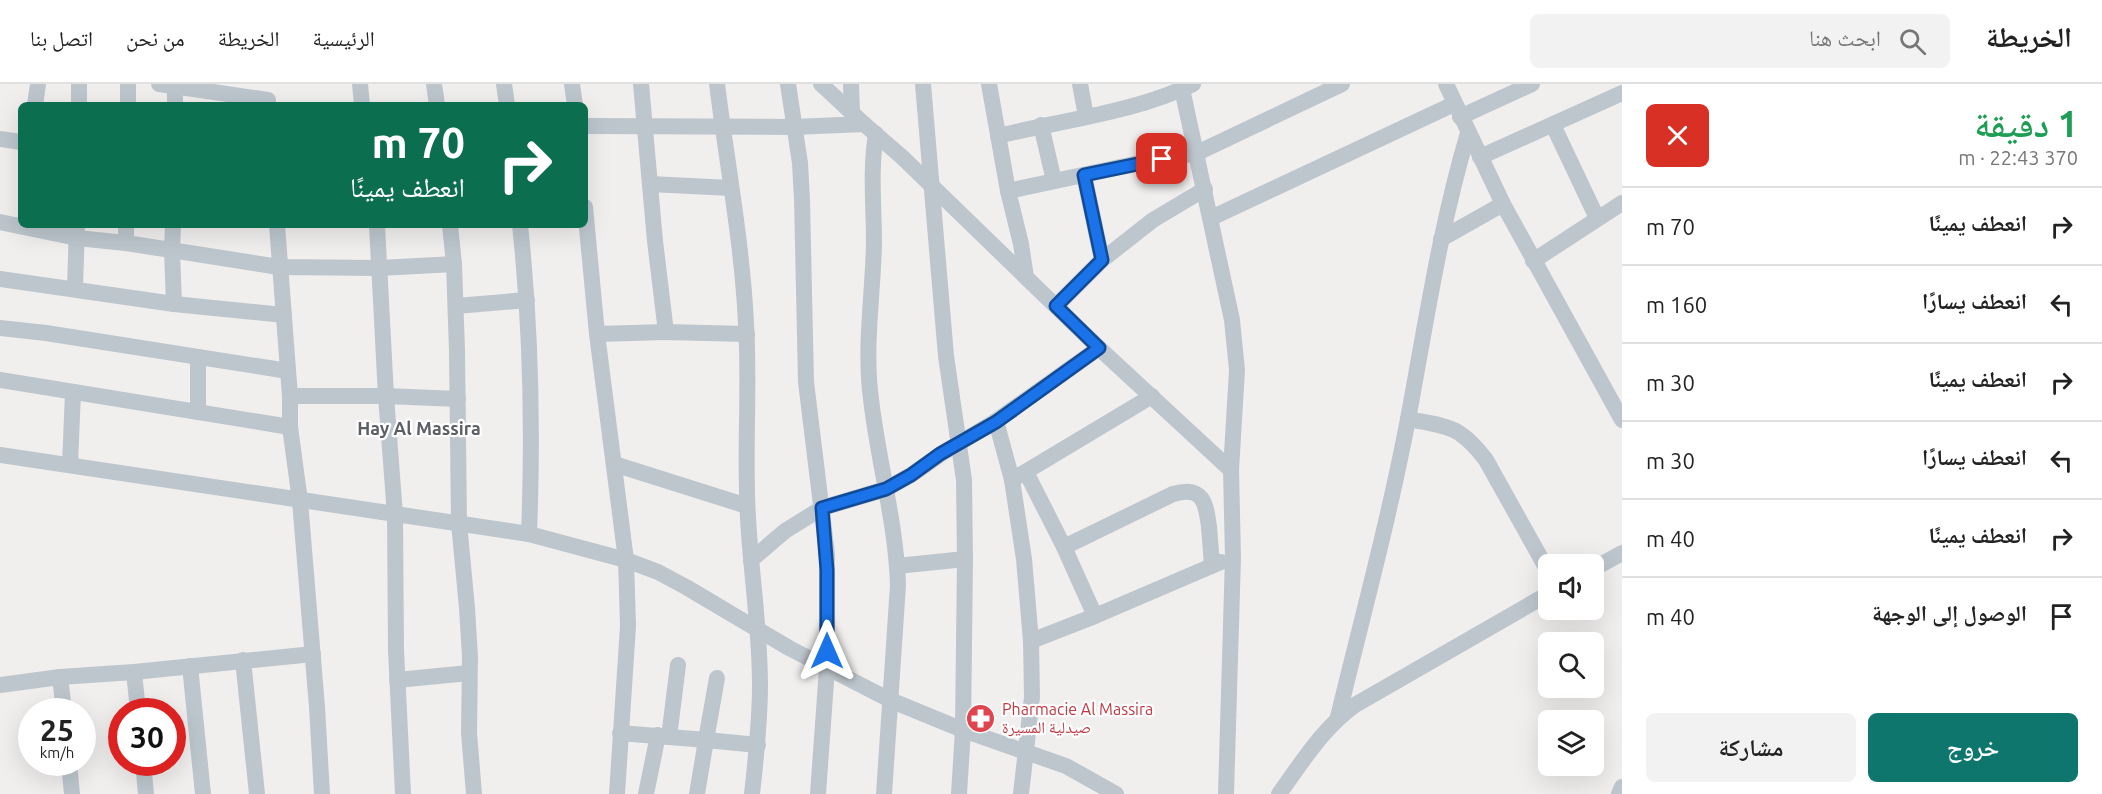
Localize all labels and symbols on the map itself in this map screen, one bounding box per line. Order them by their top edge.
pin [1136,133,1187,184]
district label: Hay Al Massira [357,418,481,438]
position arrow [795,619,859,683]
speed limit sign: 30 [108,698,186,776]
place label: Pharmacie Al Massira صيدلية المسيرة [1002,700,1153,737]
pharmacy icon: Pharmacie Al Massira صيدلية المسيرة [965,702,997,734]

